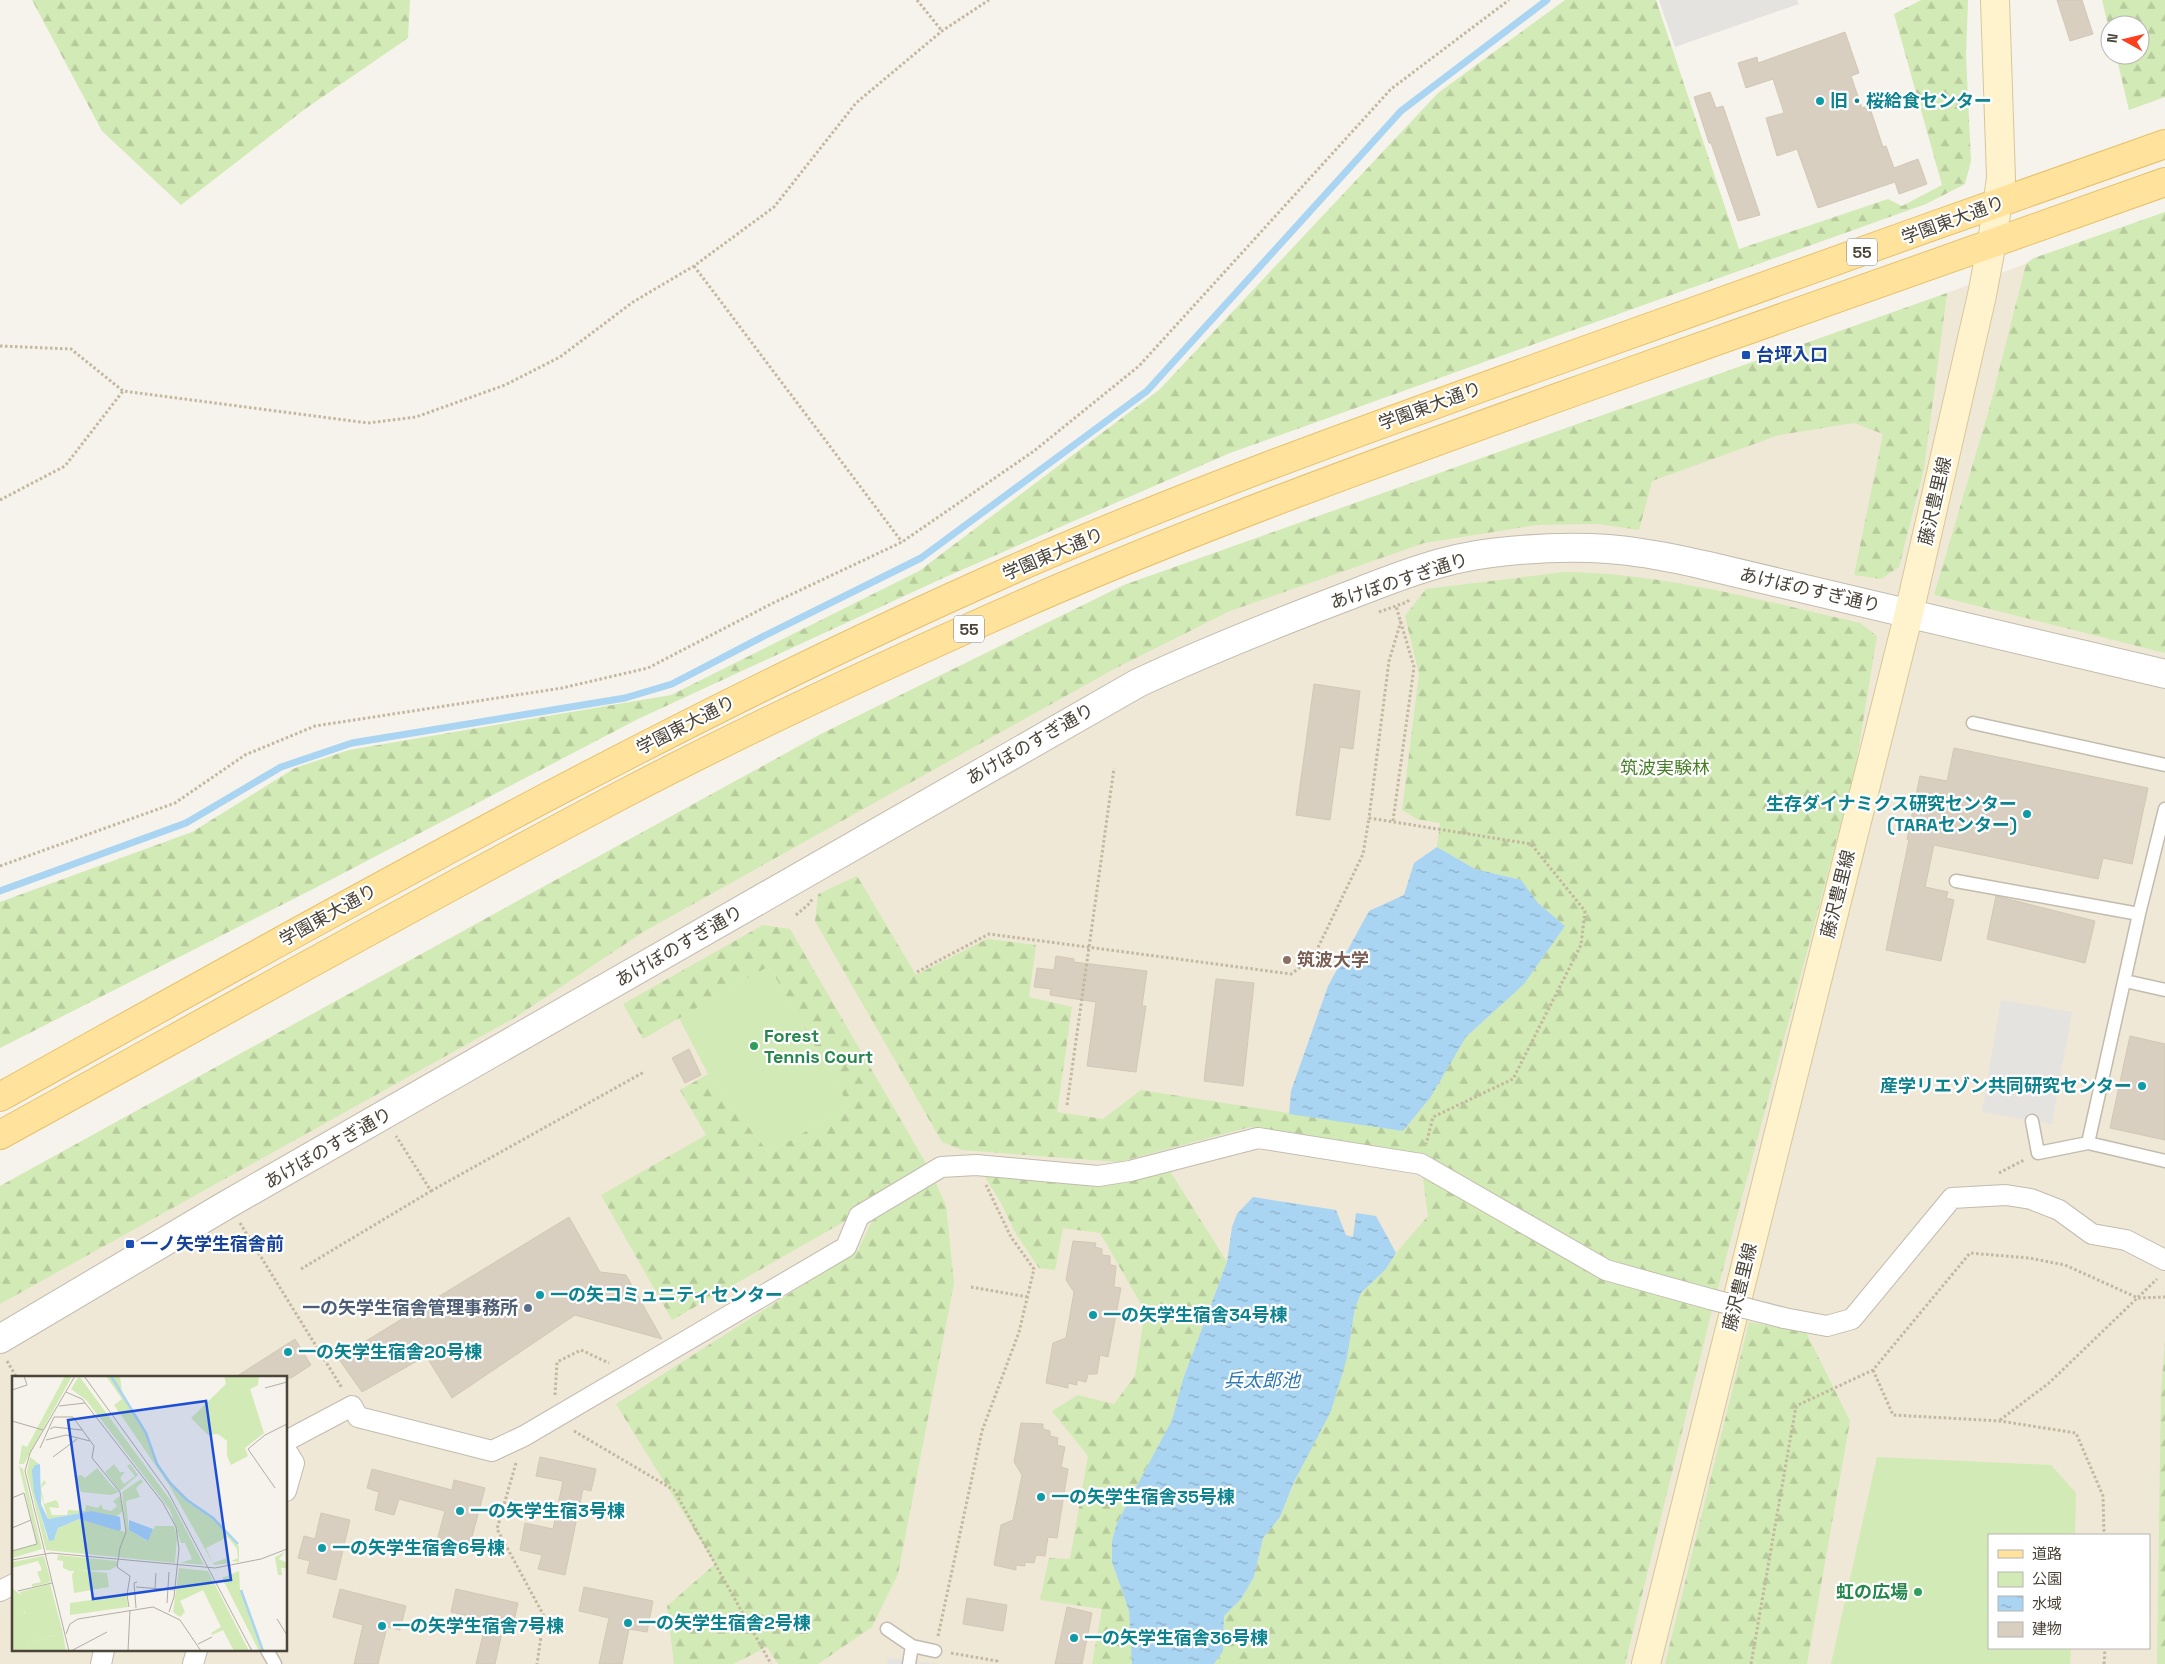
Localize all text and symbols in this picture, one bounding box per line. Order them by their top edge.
north arrow [2100,15,2150,65]
text: N [2103,32,2122,44]
place label: 旧・桜給食センター [1830,89,1992,112]
marker: 旧・桜給食センター [1814,95,1826,107]
street label: 学園東大通り [1898,190,2008,249]
road number: 55 [1847,238,1877,266]
place label: 台坪入口 [1756,343,1828,366]
marker: 台坪入口 [1740,349,1752,361]
street label: 学園東大通り [1375,376,1485,435]
street label: 藤沢豊里線 [1913,454,1956,547]
street label: 学園東大通り [999,522,1107,585]
street label: あけぼのすぎ通り [1327,547,1471,614]
street label: あけぼのすぎ通り [1737,562,1883,617]
road number: 55 [954,616,984,642]
street label: 学園東大通り [632,690,739,759]
street label: あけぼのすぎ通り [962,698,1098,790]
park label: 筑波実験林 [1620,756,1710,779]
place label: 生存ダイナミクス研究センター (TARAセンター) [1766,792,2017,836]
marker: 生存ダイナミクス研究センター (TARAセンター) [2021,808,2033,820]
street label: 藤沢豊里線 [1815,847,1860,940]
street label: 学園東大通り [275,878,381,951]
street label: あけぼのすぎ通り [611,900,747,992]
place label: 筑波大学 [1297,948,1369,971]
marker: 筑波大学 [1281,954,1293,966]
place label: Forest Tennis Court [764,1024,873,1068]
marker: Forest Tennis Court [748,1040,760,1052]
place label: 産学リエゾン共同研究センター [1880,1074,2132,1097]
marker: 産学リエゾン共同研究センター [2136,1080,2148,1092]
street label: あけぼのすぎ通り [260,1102,396,1194]
place label: 一ノ矢学生宿舎前 [140,1232,284,1255]
marker: 一ノ矢学生宿舎前 [124,1238,136,1250]
street label: 藤沢豊里線 [1717,1240,1762,1333]
place label: 一の矢コミュニティセンター [550,1283,783,1306]
marker: 一の矢コミュニティセンター [534,1289,546,1301]
place label: 一の矢学生宿舎管理事務所 [302,1296,518,1319]
marker: 一の矢学生宿舎管理事務所 [522,1302,534,1314]
place label: 一の矢学生宿舎34号棟 [1103,1303,1287,1326]
marker: 一の矢学生宿舎34号棟 [1087,1309,1099,1321]
place label: 一の矢学生宿舎20号棟 [298,1340,482,1363]
marker: 一の矢学生宿舎20号棟 [282,1346,294,1358]
water label: 兵太郎池 [1224,1368,1302,1393]
inset map [12,1376,288,1652]
place label: 一の矢学生宿舎35号棟 [1051,1485,1235,1508]
marker: 一の矢学生宿舎35号棟 [1035,1491,1047,1503]
place label: 一の矢学生宿3号棟 [470,1499,625,1522]
marker: 一の矢学生宿3号棟 [454,1505,466,1517]
legend [1988,1534,2150,1649]
place label: 一の矢学生宿舎6号棟 [332,1536,505,1559]
marker: 一の矢学生宿舎6号棟 [316,1542,328,1554]
text: 道路 [2032,1544,2062,1563]
text: 公園 [2032,1569,2062,1588]
place label: 虹の広場 [1836,1580,1908,1603]
marker: 虹の広場 [1912,1586,1924,1598]
text: 水域 [2032,1594,2062,1613]
place label: 一の矢学生宿舎2号棟 [638,1611,811,1634]
place label: 一の矢学生宿舎7号棟 [392,1614,564,1637]
marker: 一の矢学生宿舎2号棟 [622,1617,634,1629]
text: 建物 [2032,1619,2062,1638]
marker: 一の矢学生宿舎7号棟 [376,1620,388,1632]
place label: 一の矢学生宿舎36号棟 [1084,1626,1268,1649]
marker: 一の矢学生宿舎36号棟 [1068,1632,1080,1644]

